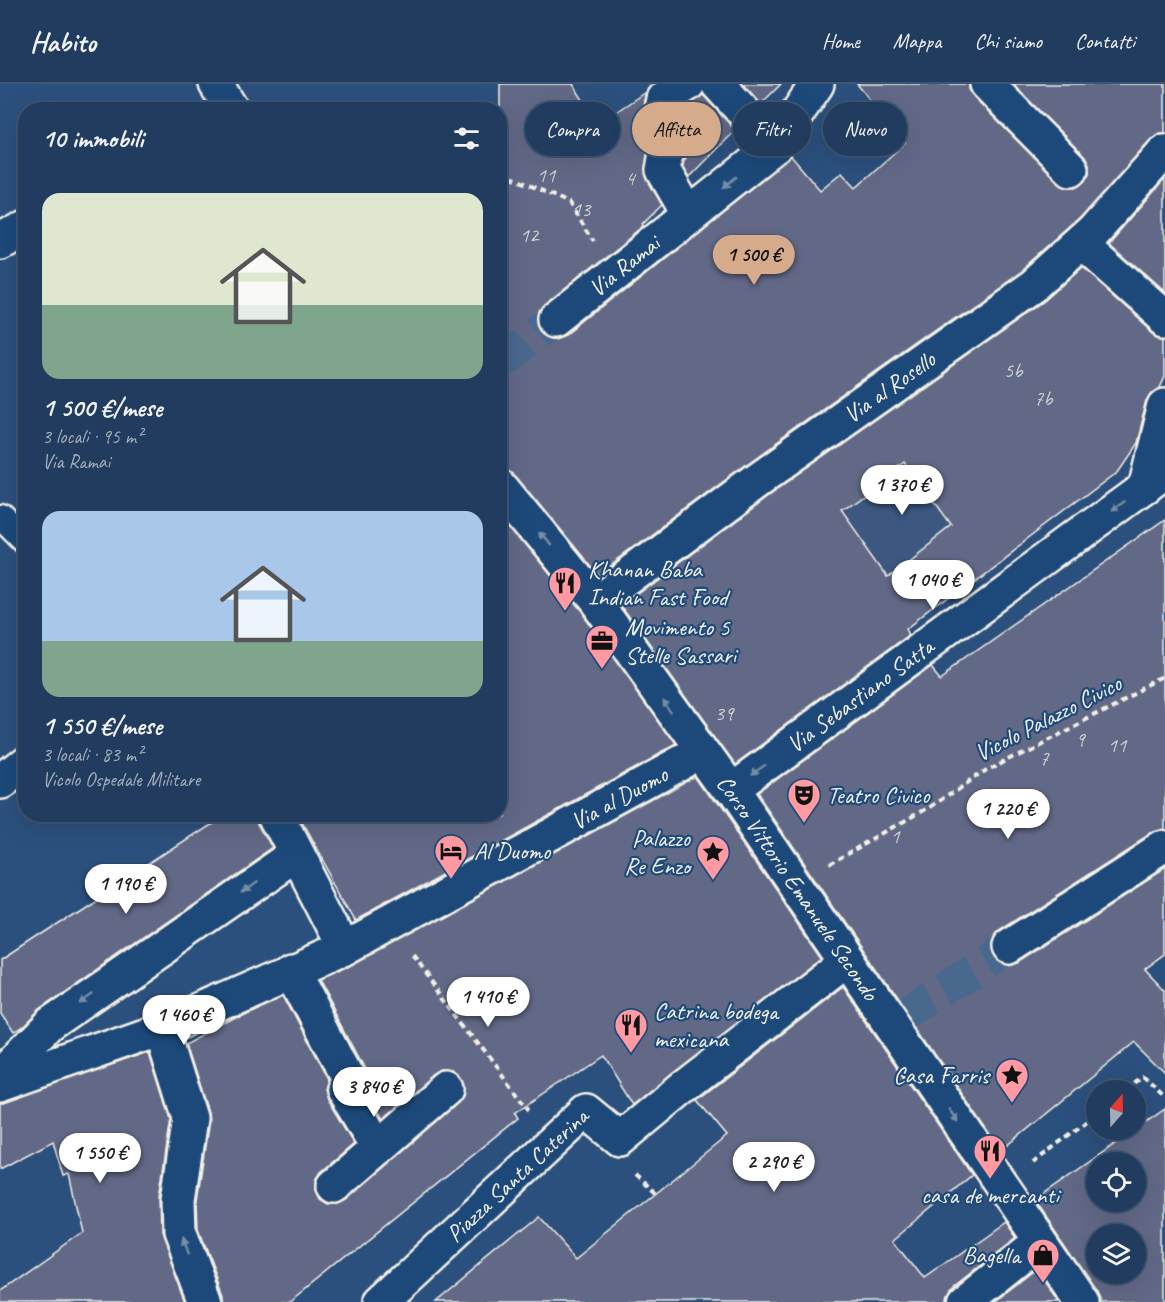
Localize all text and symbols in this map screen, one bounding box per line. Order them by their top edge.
text: Habito [30,24,96,59]
text: Home [822,28,860,54]
text: Mappa [893,28,941,54]
text: Chi siamo [974,28,1042,54]
text: Contatti [1075,28,1135,54]
chip: Compra [525,102,620,156]
chip: Affitta [632,102,721,156]
chip: Filtri [733,102,811,156]
chip: Nuovo [823,102,907,156]
text: 10 immobili [42,122,143,155]
icon: filters [450,122,483,155]
house number: 11 [537,162,557,188]
house number: 4 [625,165,637,191]
one-way arrow [722,176,737,188]
house number: 13 [572,196,592,222]
house number: 12 [520,222,540,248]
street label: Via Ramai [583,227,667,303]
icon: home [209,232,317,340]
pin: 1 500 € [699,235,809,286]
text: 1 500 € [727,242,781,267]
street label: Via al Rosello [838,344,942,430]
house number: 5b [1004,357,1024,383]
house number: 7b [1034,385,1054,411]
text: 1 500 €/mese [42,391,163,424]
text: 3 locali · 95 m² [42,424,142,449]
text: Via Ramai [42,449,110,474]
pin: 1 370 € [847,465,957,516]
text: 1 370 € [875,472,929,497]
one-way arrow [1110,501,1126,513]
one-way arrow [538,531,551,547]
icon: home [209,550,317,658]
place label: Khanan Baba Indian Fast Food [588,554,731,612]
pin: 1 040 € [878,560,988,611]
restaurant icon: Khanan Baba Indian Fast Food [547,565,583,612]
text: 1 040 € [906,567,960,592]
place label: Movimento 5 Stelle Sassari [625,612,739,670]
office icon: Movimento 5 Stelle Sassari [584,623,620,670]
street label: Via Sebastiano Satta [781,630,941,759]
street label: Vicolo Palazzo Civico [970,667,1128,768]
one-way arrow [663,697,675,712]
house number: 39 [715,700,735,726]
text: 1 550 €/mese [42,709,162,742]
house number: 9 [1075,726,1086,752]
house number: 11 [1108,732,1128,758]
text: 3 locali · 83 m² [42,742,142,767]
house number: 7 [1039,745,1050,771]
street label: Via al Duomo [566,759,674,836]
one-way arrow [749,765,765,777]
text: Vicolo Ospedale Militare [42,767,200,792]
street label: Corso Vittorio Emanuele Secondo [710,769,886,1007]
theatre icon: Teatro Civico [786,777,822,824]
place label: Teatro Civico [827,780,931,810]
pin: 1 220 € [953,789,1063,840]
text: 1 220 € [981,796,1035,821]
place label: Palazzo Re Enzo [624,823,693,881]
house number: 1 [890,823,901,849]
hotel icon: Al Duomo [433,833,469,880]
place icon: Palazzo Re Enzo [695,834,731,881]
place label: Al Duomo [474,836,552,866]
pin: 1 190 € [71,864,181,915]
text: 1 190 € [99,871,153,896]
one-way arrow [240,882,256,894]
pin: 1 410 € [433,977,543,1028]
text: 1 410 € [461,984,515,1009]
one-way arrow [79,993,95,1004]
pin: 1 460 € [129,995,239,1046]
place label: Catrina bodega mexicana [654,996,780,1054]
text: 1 460 € [156,1002,212,1027]
restaurant icon: Catrina bodega mexicana [613,1007,649,1054]
place icon: Casa Farris [994,1057,1030,1104]
place label: Casa Farris [893,1060,992,1090]
pin: 3 840 € [319,1067,429,1118]
text: 3 840 € [347,1074,401,1099]
north arrow [1086,1080,1146,1140]
map controls [1086,1080,1146,1284]
street label: Piazza Santa Caterina [440,1100,596,1249]
one-way arrow [948,1107,959,1124]
pin: 1 550 € [45,1133,155,1184]
restaurant icon: casa de mercanti [972,1133,1008,1180]
text: 1 550 € [73,1140,127,1165]
pin: 2 290 € [719,1142,829,1193]
text: 2 290 € [747,1149,801,1174]
button: locate [1086,1152,1146,1212]
place label: casa de mercanti [921,1180,1062,1210]
button: layers [1086,1224,1146,1284]
shop icon: Bagella [1025,1237,1061,1284]
one-way arrow [179,1238,188,1256]
place label: Bagella [963,1240,1022,1270]

